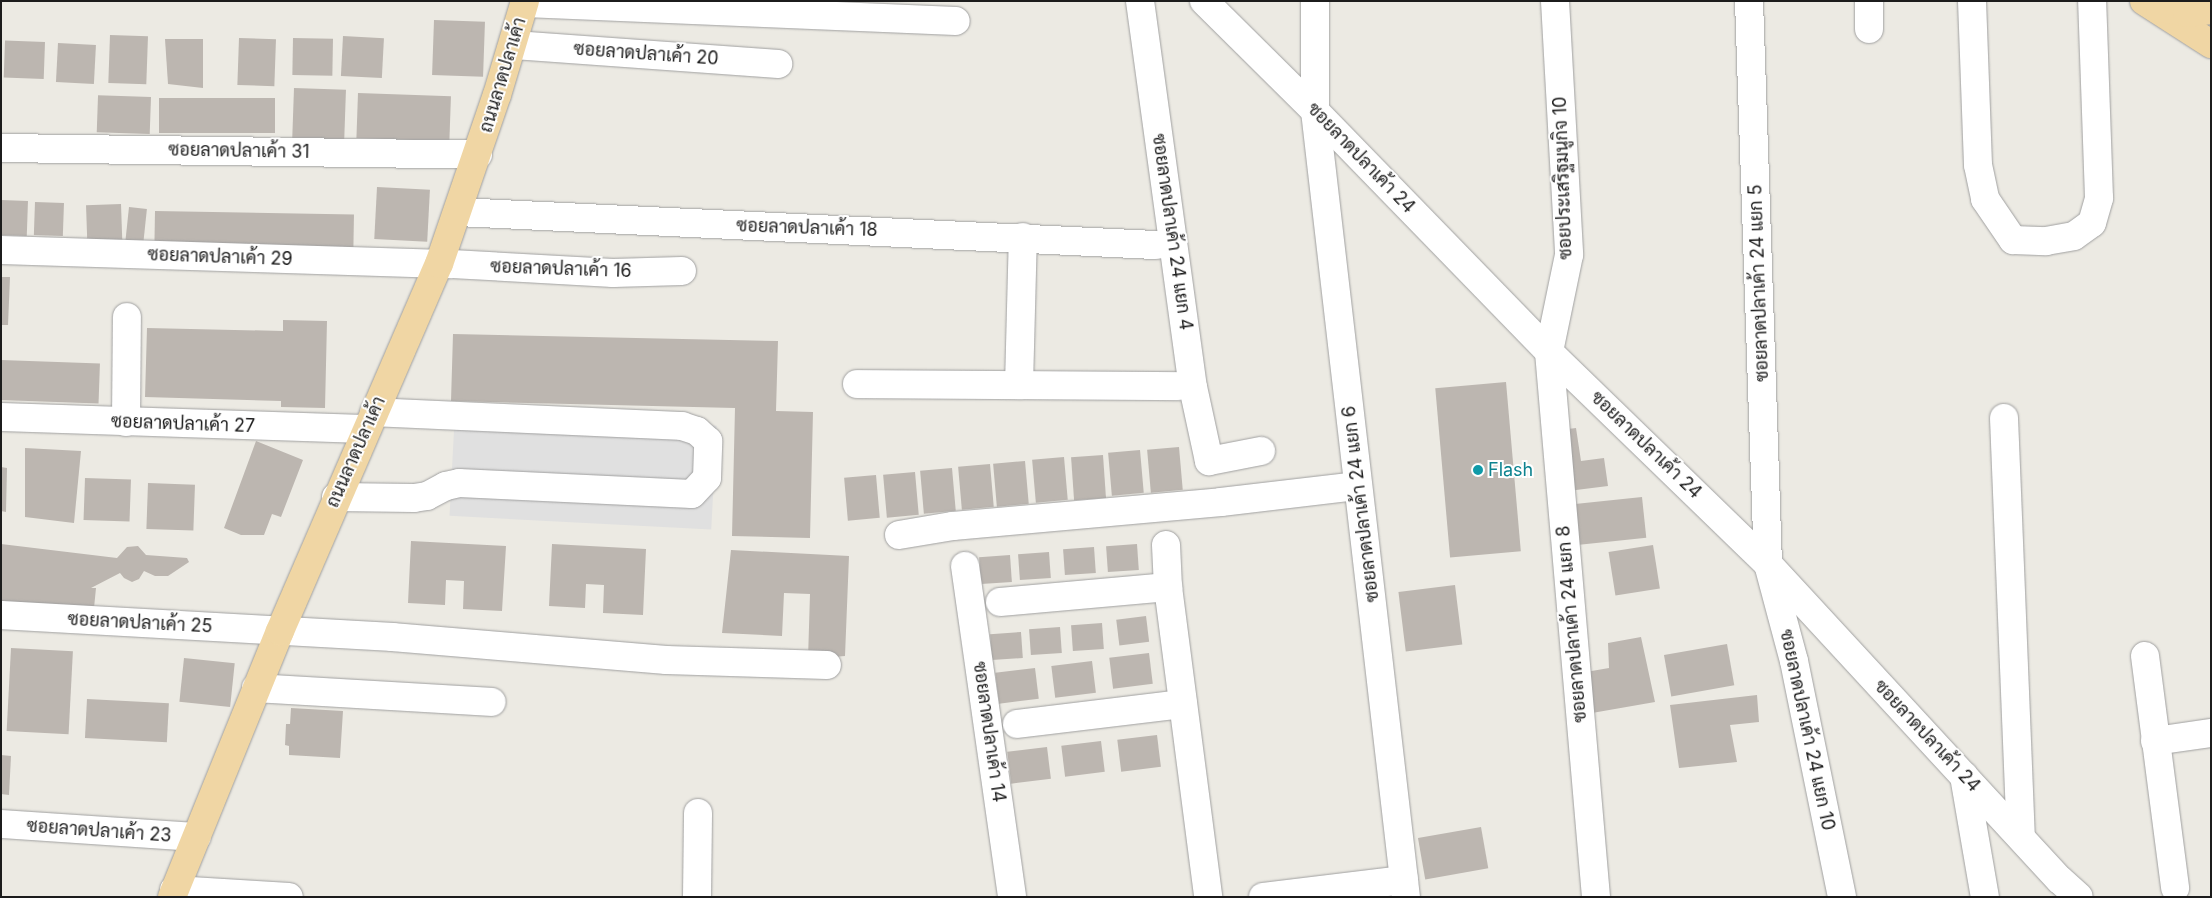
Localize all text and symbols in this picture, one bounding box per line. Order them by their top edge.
street label: ถนนลาดปลาเค้า [475,15,531,135]
street label: ซอยลาดปลาเค้า 20 [573,38,719,70]
street label: ซอยประเสริฐมนูกิจ 10 [1549,96,1577,260]
street label: ซอยลาดปลาเค้า 24 [1303,98,1419,218]
street label: ซอยลาดปลาเค้า 24 แยก 4 [1148,132,1196,332]
street label: ซอยลาดปลาเค้า 31 [168,139,310,163]
street label: ซอยลาดปลาเค้า 24 แยก 5 [1745,184,1773,382]
street label: ซอยลาดปลาเค้า 18 [736,215,878,241]
street label: ซอยลาดปลาเค้า 29 [147,244,293,270]
street label: ซอยลาดปลาเค้า 16 [490,256,632,282]
street label: ซอยลาดปลาเค้า 24 [1586,387,1706,503]
street label: ถนนลาดปลาเค้า [322,393,390,511]
street label: ซอยลาดปลาเค้า 24 แยก 6 [1338,405,1384,603]
street label: ซอยลาดปลาเค้า 27 [111,411,255,437]
place label: Flash [1488,459,1533,481]
marker: Flash [1472,464,1484,476]
street label: ซอยลาดปลาเค้า 24 แยก 8 [1553,525,1591,723]
street label: ซอยลาดปลาเค้า 25 [67,608,213,638]
street label: ซอยลาดปลาเค้า 24 แยก 10 [1775,627,1839,833]
street label: ซอยลาดปลาเค้า 14 [968,660,1010,804]
street label: ซอยลาดปลาเค้า 24 [1870,676,1984,796]
street label: ซอยลาดปลาเค้า 23 [26,815,172,847]

